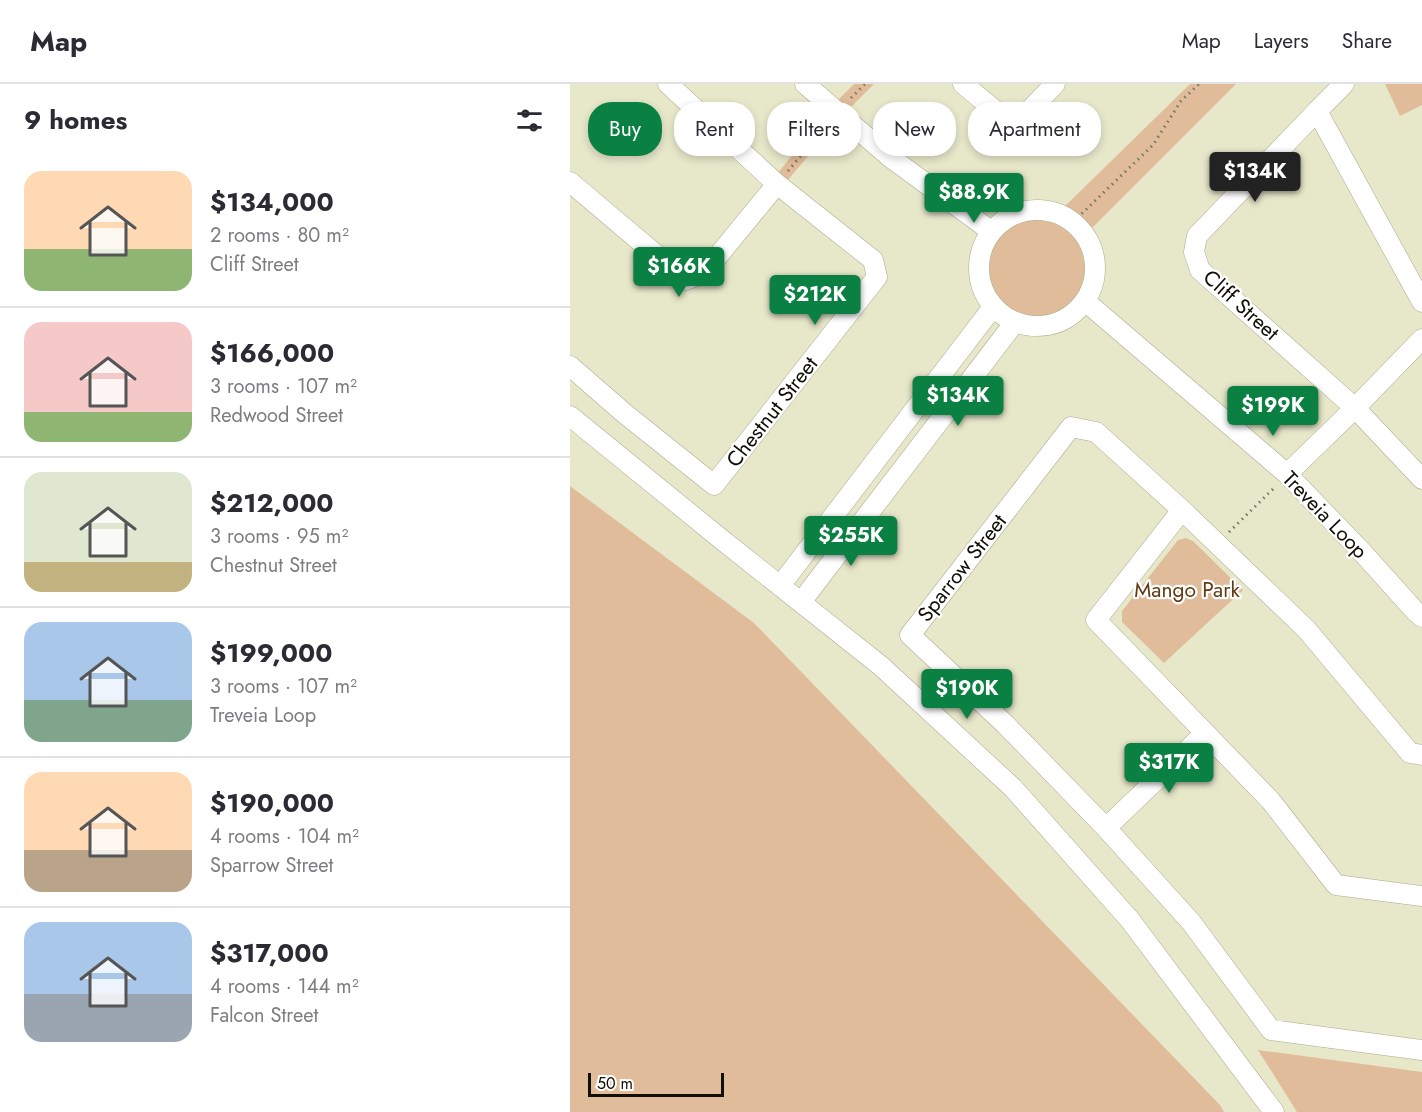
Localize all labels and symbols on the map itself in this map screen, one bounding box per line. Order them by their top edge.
pin: $134K [1213,152,1297,203]
pin: $88.9K [925,173,1023,224]
pin: $166K [637,247,721,298]
street label: Cliff Street [1196,263,1286,347]
pin: $212K [773,275,857,326]
street label: Chestnut Street [719,350,825,474]
pin: $134K [916,376,1000,427]
pin: $199K [1231,386,1315,437]
street label: Treveia Loop [1276,464,1375,566]
street label: Sparrow Street [910,508,1014,628]
pin: $255K [809,516,893,567]
park label: Mango Park [1134,575,1240,605]
pin: $190K [925,669,1009,720]
pin: $317K [1127,743,1211,794]
scale bar [588,1070,724,1098]

